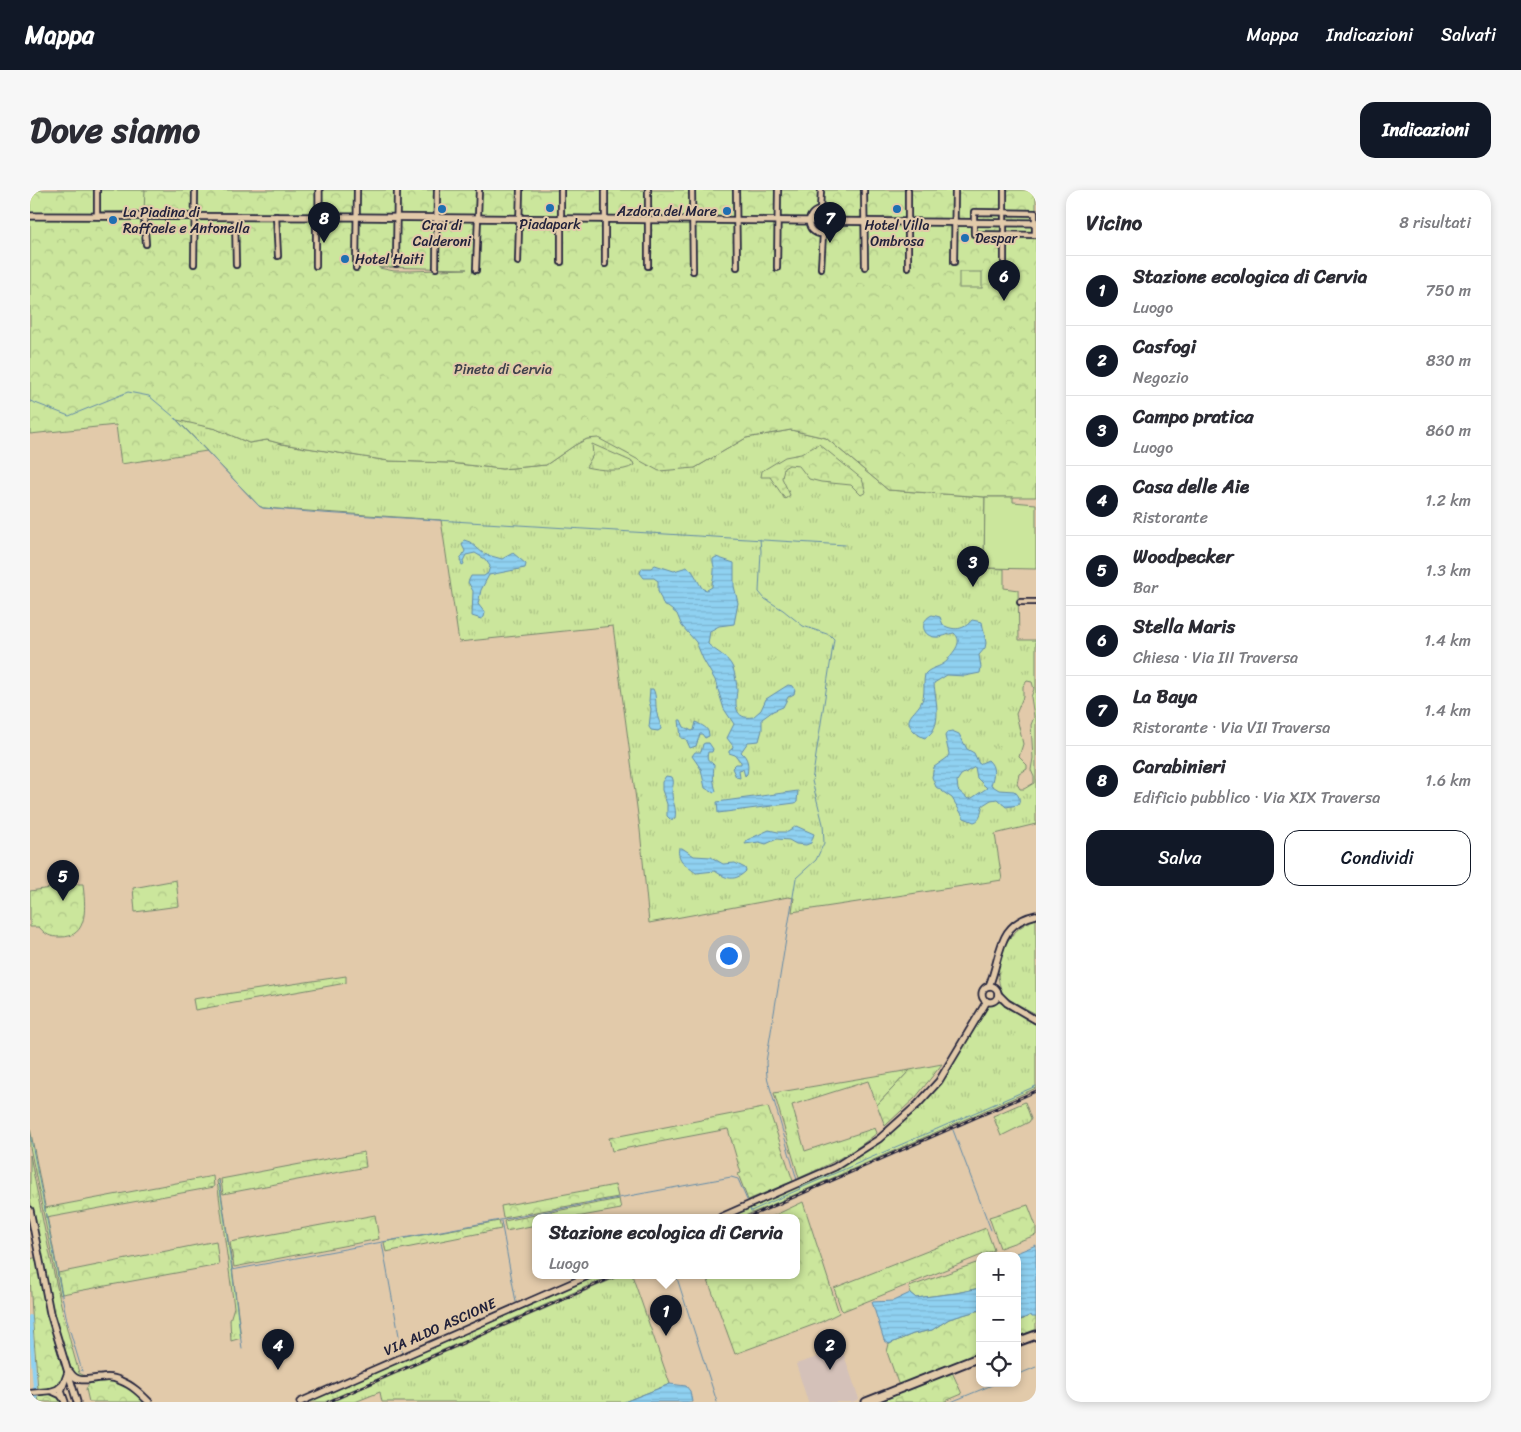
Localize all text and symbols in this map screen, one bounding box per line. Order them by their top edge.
text: Mappa [25,14,94,56]
text: Mappa [1246,19,1298,51]
text: Indicazioni [1326,19,1413,51]
text: Salvati [1441,19,1496,51]
text: Dove siamo [30,99,200,161]
button: Indicazioni [1360,102,1491,158]
place label: Azdora del Mare [616,199,717,224]
place label: La Piadina di Raffaele e Antonella [123,200,250,241]
pin: 8 [308,202,340,243]
marker: Piadapark [544,202,556,214]
pin: 7 [814,202,846,243]
marker: Crai di Calderoni [436,203,448,215]
marker: Hotel Villa Ombrosa [891,203,903,215]
text: Vicino [1086,204,1142,242]
marker: Azdora del Mare [721,205,733,217]
text: 8 risultati [1399,208,1471,237]
place label: Piadapark [519,212,581,237]
place label: Crai di Calderoni [413,213,472,254]
place label: Hotel Villa Ombrosa [864,213,930,254]
marker: La Piadina di Raffaele e Antonella [107,214,119,226]
place label: Despar [975,226,1018,251]
marker: Despar [959,232,971,244]
place label: Hotel Haiti [355,247,424,272]
marker: Hotel Haiti [339,253,351,265]
pin: 6 [988,260,1020,301]
text: Stazione ecologica di Cervia [1133,260,1367,293]
text: 1 [1099,276,1105,305]
text: 750 m [1426,276,1471,305]
text: Luogo [1133,293,1173,322]
text: Casfogi [1133,330,1196,363]
text: 2 [1097,346,1107,375]
text: 830 m [1426,346,1471,375]
park label: Pineta di Cervia [454,357,552,382]
text: Negozio [1133,363,1189,392]
text: Campo pratica [1133,400,1254,433]
text: 3 [1098,416,1106,445]
text: 860 m [1426,416,1471,445]
text: Luogo [1133,433,1173,462]
text: Casa delle Aie [1133,470,1249,503]
text: 4 [1097,486,1107,515]
text: 1.2 km [1425,486,1471,515]
text: Ristorante [1133,503,1208,532]
text: Woodpecker [1133,540,1233,573]
pin: 3 [957,546,989,587]
text: 5 [1097,556,1107,585]
text: 1.3 km [1426,556,1471,585]
text: Bar [1133,573,1158,602]
text: Stella Maris [1133,610,1235,643]
text: 6 [1097,626,1107,655]
text: 1.4 km [1424,626,1471,655]
text: Chiesa · Via III Traversa [1133,643,1298,672]
text: La Baya [1133,680,1197,713]
text: 7 [1097,696,1107,725]
text: 1.4 km [1424,696,1471,725]
text: Ristorante · Via VII Traversa [1133,713,1330,742]
text: Carabinieri [1133,750,1225,783]
text: 8 [1097,766,1107,795]
text: 1.6 km [1425,766,1471,795]
text: Edificio pubblico · Via XIX Traversa [1133,783,1380,812]
button: Salva [1086,830,1274,886]
button: Condividi [1284,830,1471,886]
pin: 5 [47,860,79,901]
your location [716,943,742,969]
popup [532,1214,800,1279]
text: Stazione ecologica di Cervia [549,1216,783,1249]
text: Luogo [549,1249,589,1278]
map controls [976,1252,1021,1387]
button: + [976,1252,1021,1297]
street label: VIA ALDO ASCIONE [380,1291,501,1363]
pin: 1 [650,1295,682,1336]
button: − [976,1297,1021,1342]
pin: 4 [262,1329,294,1370]
pin: 2 [814,1329,846,1370]
button: locate [976,1342,1021,1387]

